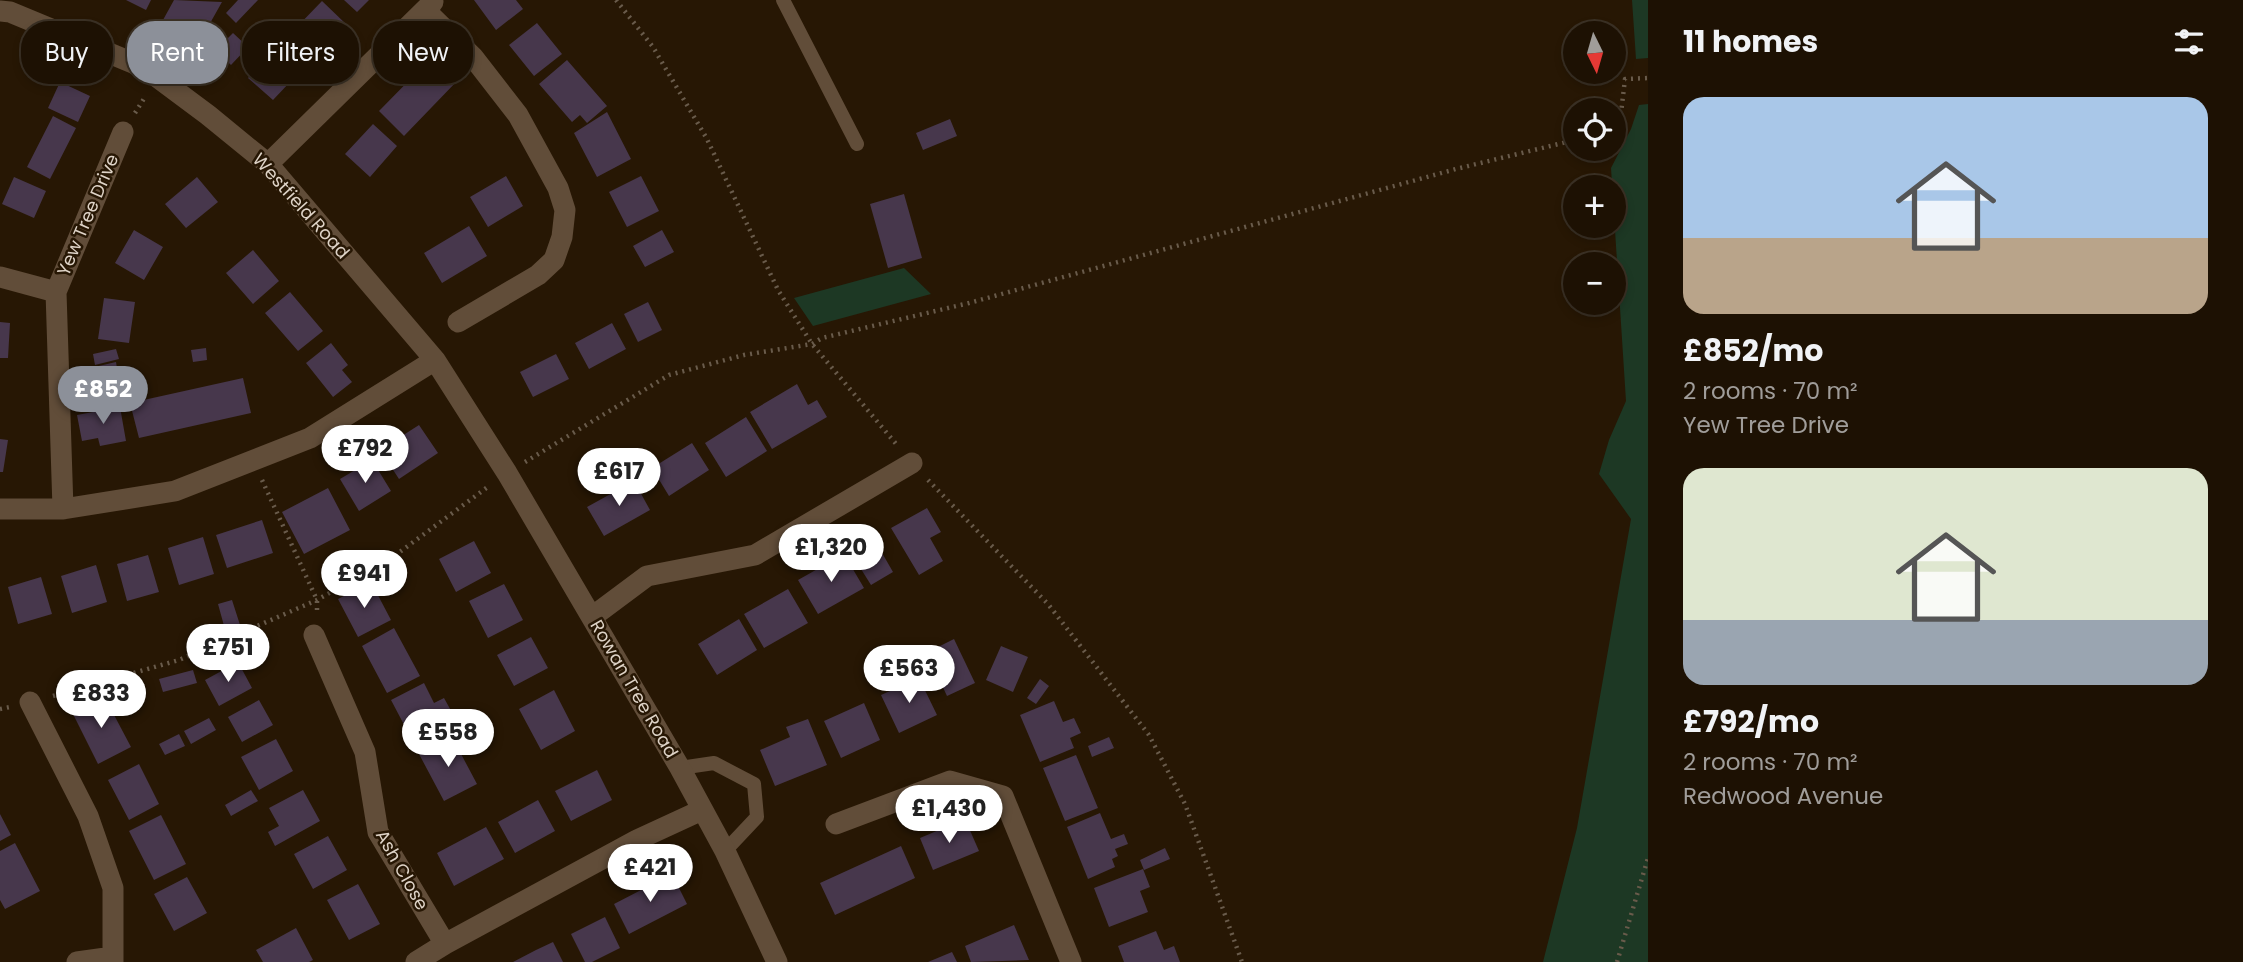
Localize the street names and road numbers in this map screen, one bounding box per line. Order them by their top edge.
street label: Westfield Road [247,147,356,264]
street label: Yew Tree Drive [51,150,124,280]
street label: Rowan Tree Road [585,615,684,763]
street label: Ash Close [370,825,435,914]

